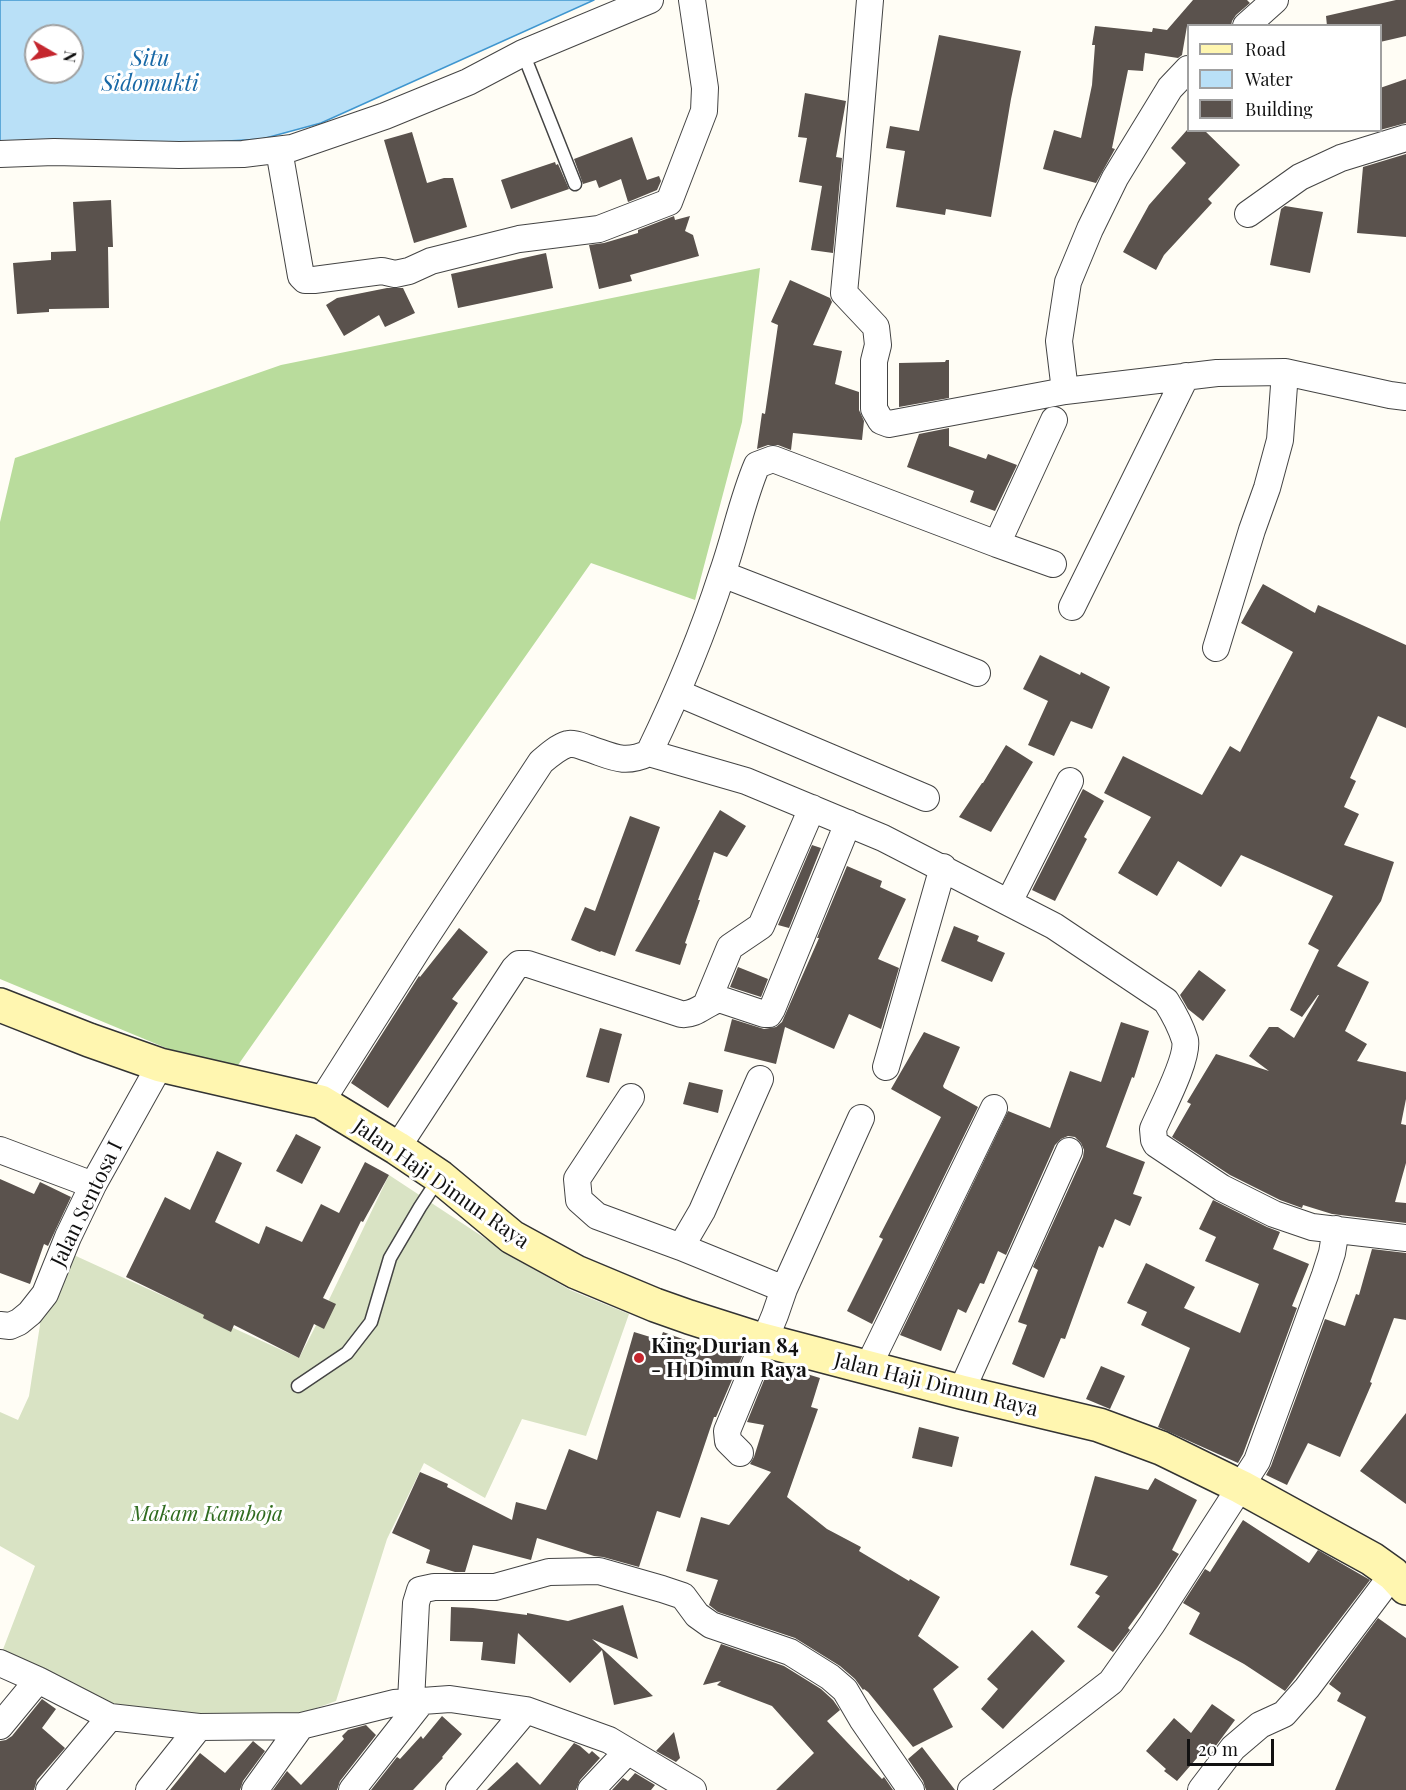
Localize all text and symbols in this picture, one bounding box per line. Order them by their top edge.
north arrow [24,24,84,84]
legend [1187,24,1382,132]
text: Road [1245,37,1286,61]
water label: Situ Sidomukti [101,46,199,98]
text: N [59,49,82,64]
text: Water [1245,67,1293,91]
text: Building [1245,97,1313,121]
street label: Jalan Haji Dimun Raya [348,1114,534,1254]
street label: Jalan Sentosa I [46,1137,128,1271]
place label: King Durian 84 - H Dimun Raya [651,1333,807,1383]
street label: Jalan Haji Dimun Raya [831,1347,1041,1423]
marker: King Durian 84 - H Dimun Raya [632,1351,646,1365]
park label: Makam Kamboja [131,1501,283,1527]
scale bar [1190,1727,1277,1765]
text: 20 m [1198,1737,1238,1761]

